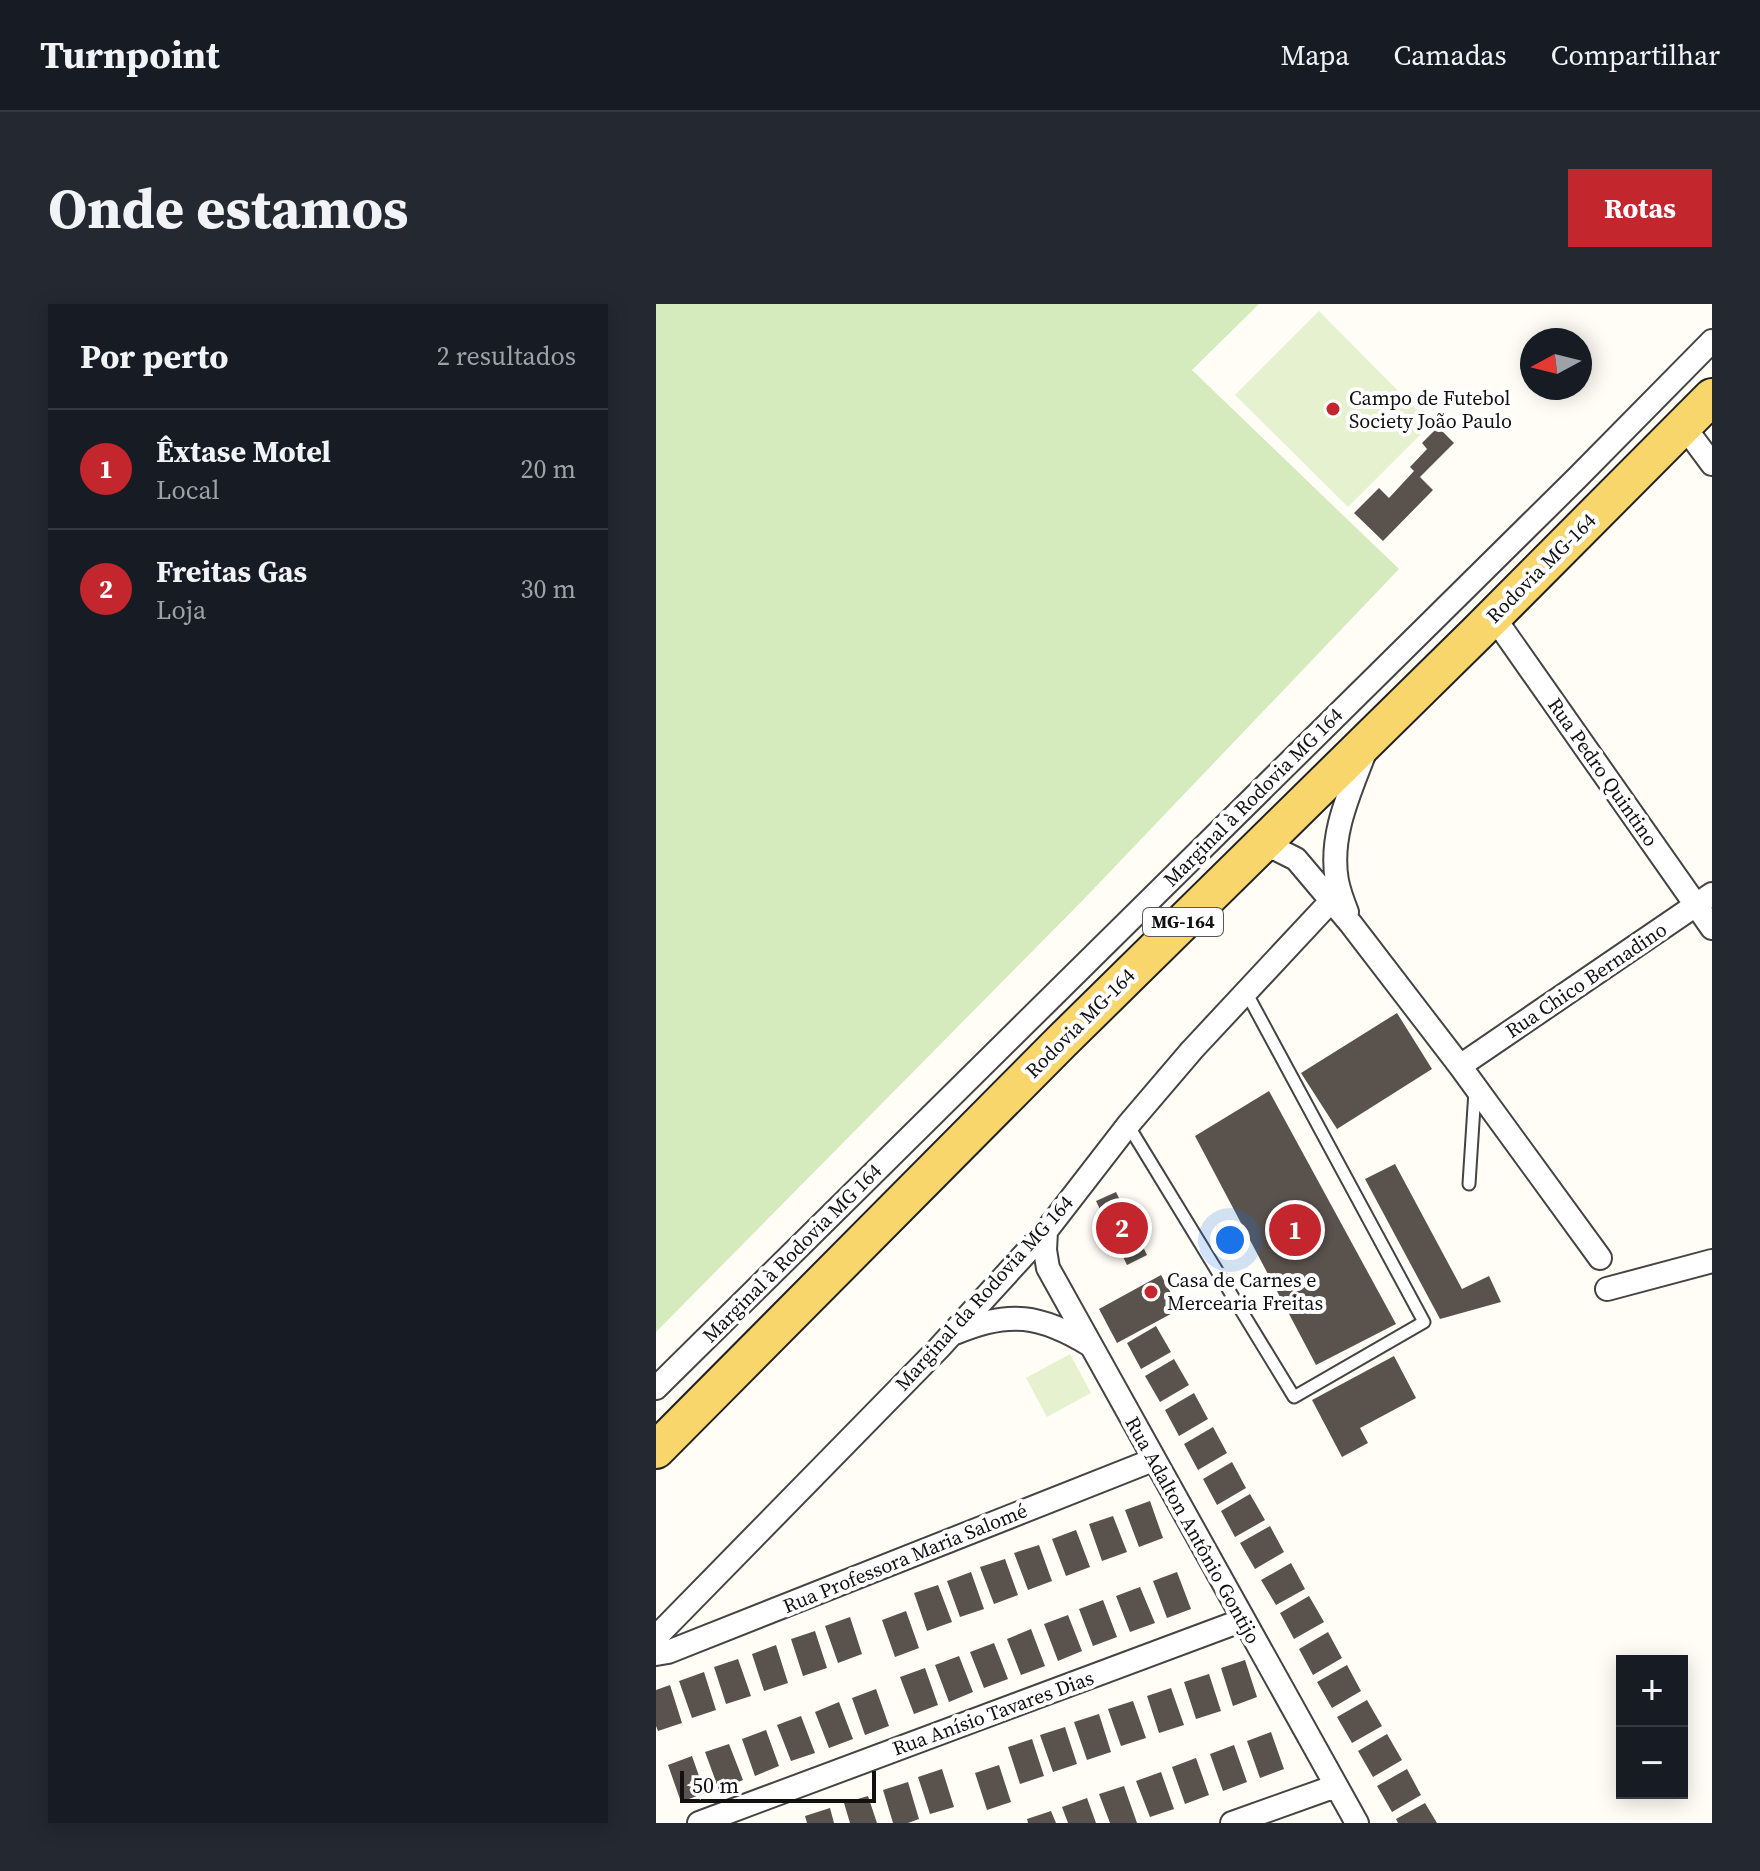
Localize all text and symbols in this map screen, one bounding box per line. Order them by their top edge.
text: Turnpoint [40,29,220,81]
text: Mapa [1281,36,1350,74]
text: Camadas [1394,36,1507,74]
text: Compartilhar [1551,36,1720,74]
button: Rotas [1568,169,1712,247]
text: Onde estamos [48,170,409,247]
north arrow [1520,328,1592,400]
text: Por perto [80,333,228,379]
text: 2 resultados [437,338,576,374]
place label: Campo de Futebol Society João Paulo [1349,384,1512,435]
marker: Campo de Futebol Society João Paulo [1324,400,1342,418]
text: Êxtase Motel [156,431,331,472]
text: 1 [99,451,113,487]
text: 20 m [521,451,576,487]
text: Local [156,472,219,508]
street label: Rodovia MG-164 [1480,507,1602,629]
text: Freitas Gas [156,551,307,592]
text: 2 [99,571,113,607]
text: 30 m [521,571,576,607]
text: Loja [156,592,206,628]
street label: Rua Pedro Quintino [1541,692,1665,852]
street label: Marginal à Rodovia MG 164 [1157,701,1349,893]
road number: MG-164 [1143,908,1223,936]
street label: Rua Chico Bernadino [1500,915,1672,1045]
street label: Rodovia MG-164 [1019,962,1141,1084]
street label: Marginal à Rodovia MG 164 [696,1157,888,1349]
street label: Marginal da Rodovia MG 164 [889,1189,1079,1397]
pin: 2 [1096,1198,1148,1258]
pin: 1 [1269,1200,1321,1260]
your location [1210,1220,1250,1260]
place label: Casa de Carnes e Mercearia Freitas [1167,1266,1323,1317]
marker: Casa de Carnes e Mercearia Freitas [1142,1283,1160,1301]
street label: Rua Adalton Antônio Gontijo [1119,1411,1267,1649]
street label: Rua Professora Maria Salomé [779,1496,1031,1620]
map controls [1616,1655,1688,1799]
button: + [1616,1655,1688,1727]
street label: Rua Anísio Tavares Dias [888,1664,1098,1762]
button: − [1616,1727,1688,1799]
scale bar [680,1767,876,1803]
text: 50 m [692,1770,739,1800]

